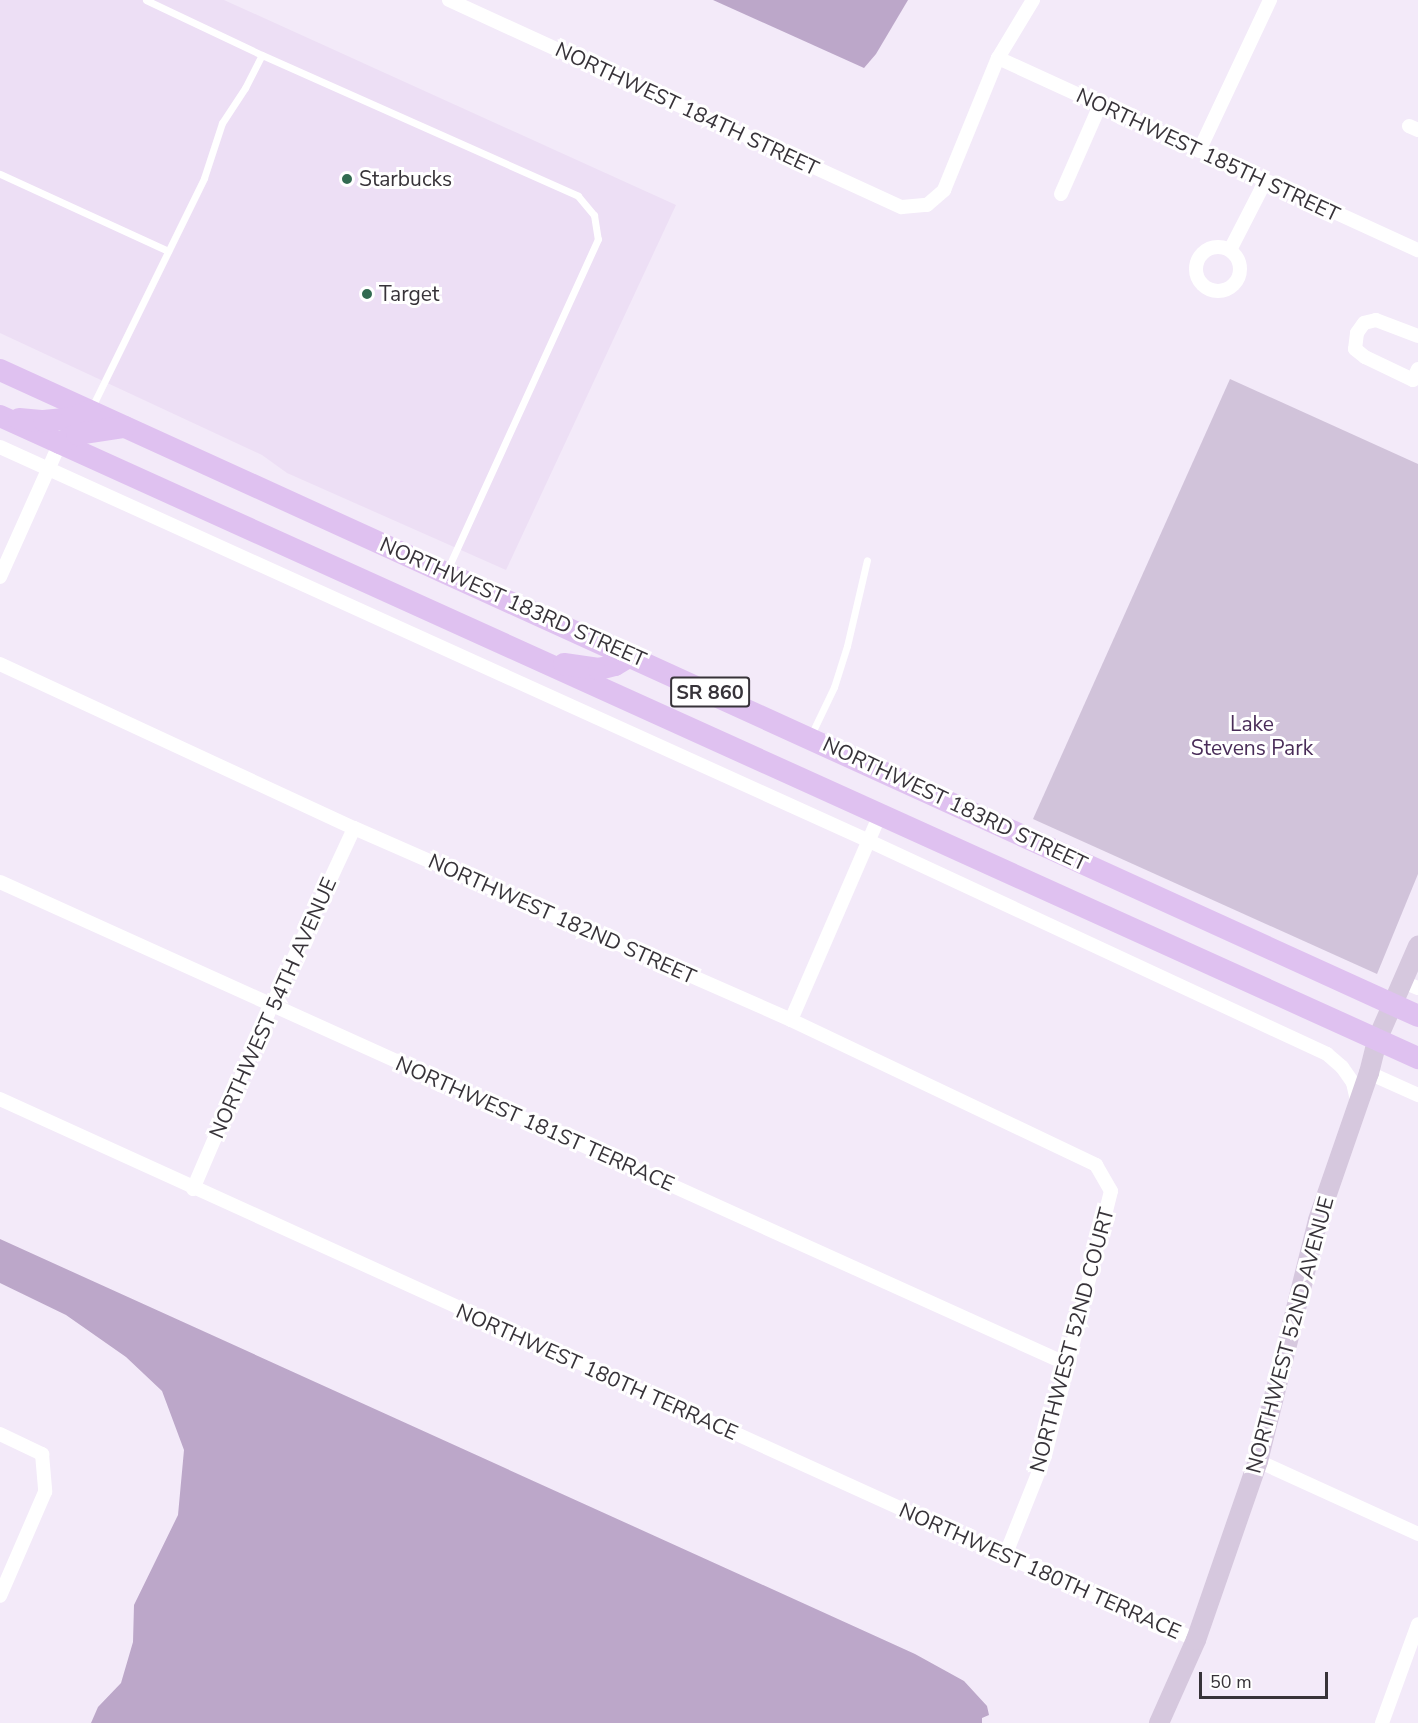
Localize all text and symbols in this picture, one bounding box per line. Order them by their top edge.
street label: NORTHWEST 184TH STREET [551,37,823,181]
street label: NORTHWEST 185TH STREET [1072,83,1344,227]
place label: Starbucks [359,166,452,192]
marker: Starbucks [340,172,354,186]
place label: Target [379,281,439,307]
marker: Target [360,287,374,301]
street label: NORTHWEST 183RD STREET [376,532,650,672]
road number: SR 860 [670,675,750,709]
park label: Lake Stevens Park [1191,711,1313,761]
street label: NORTHWEST 183RD STREET [819,732,1091,876]
street label: NORTHWEST 182ND STREET [424,848,700,990]
street label: NORTHWEST 54TH AVENUE [204,874,342,1142]
street label: NORTHWEST 181ST TERRACE [392,1051,678,1197]
street label: NORTHWEST 52ND AVENUE [1241,1194,1339,1476]
street label: NORTHWEST 52ND COURT [1025,1205,1119,1475]
street label: NORTHWEST 180TH TERRACE [452,1298,742,1446]
street label: NORTHWEST 180TH TERRACE [895,1497,1185,1645]
scale bar [1202,1660,1331,1698]
text: 50 m [1210,1670,1252,1694]

